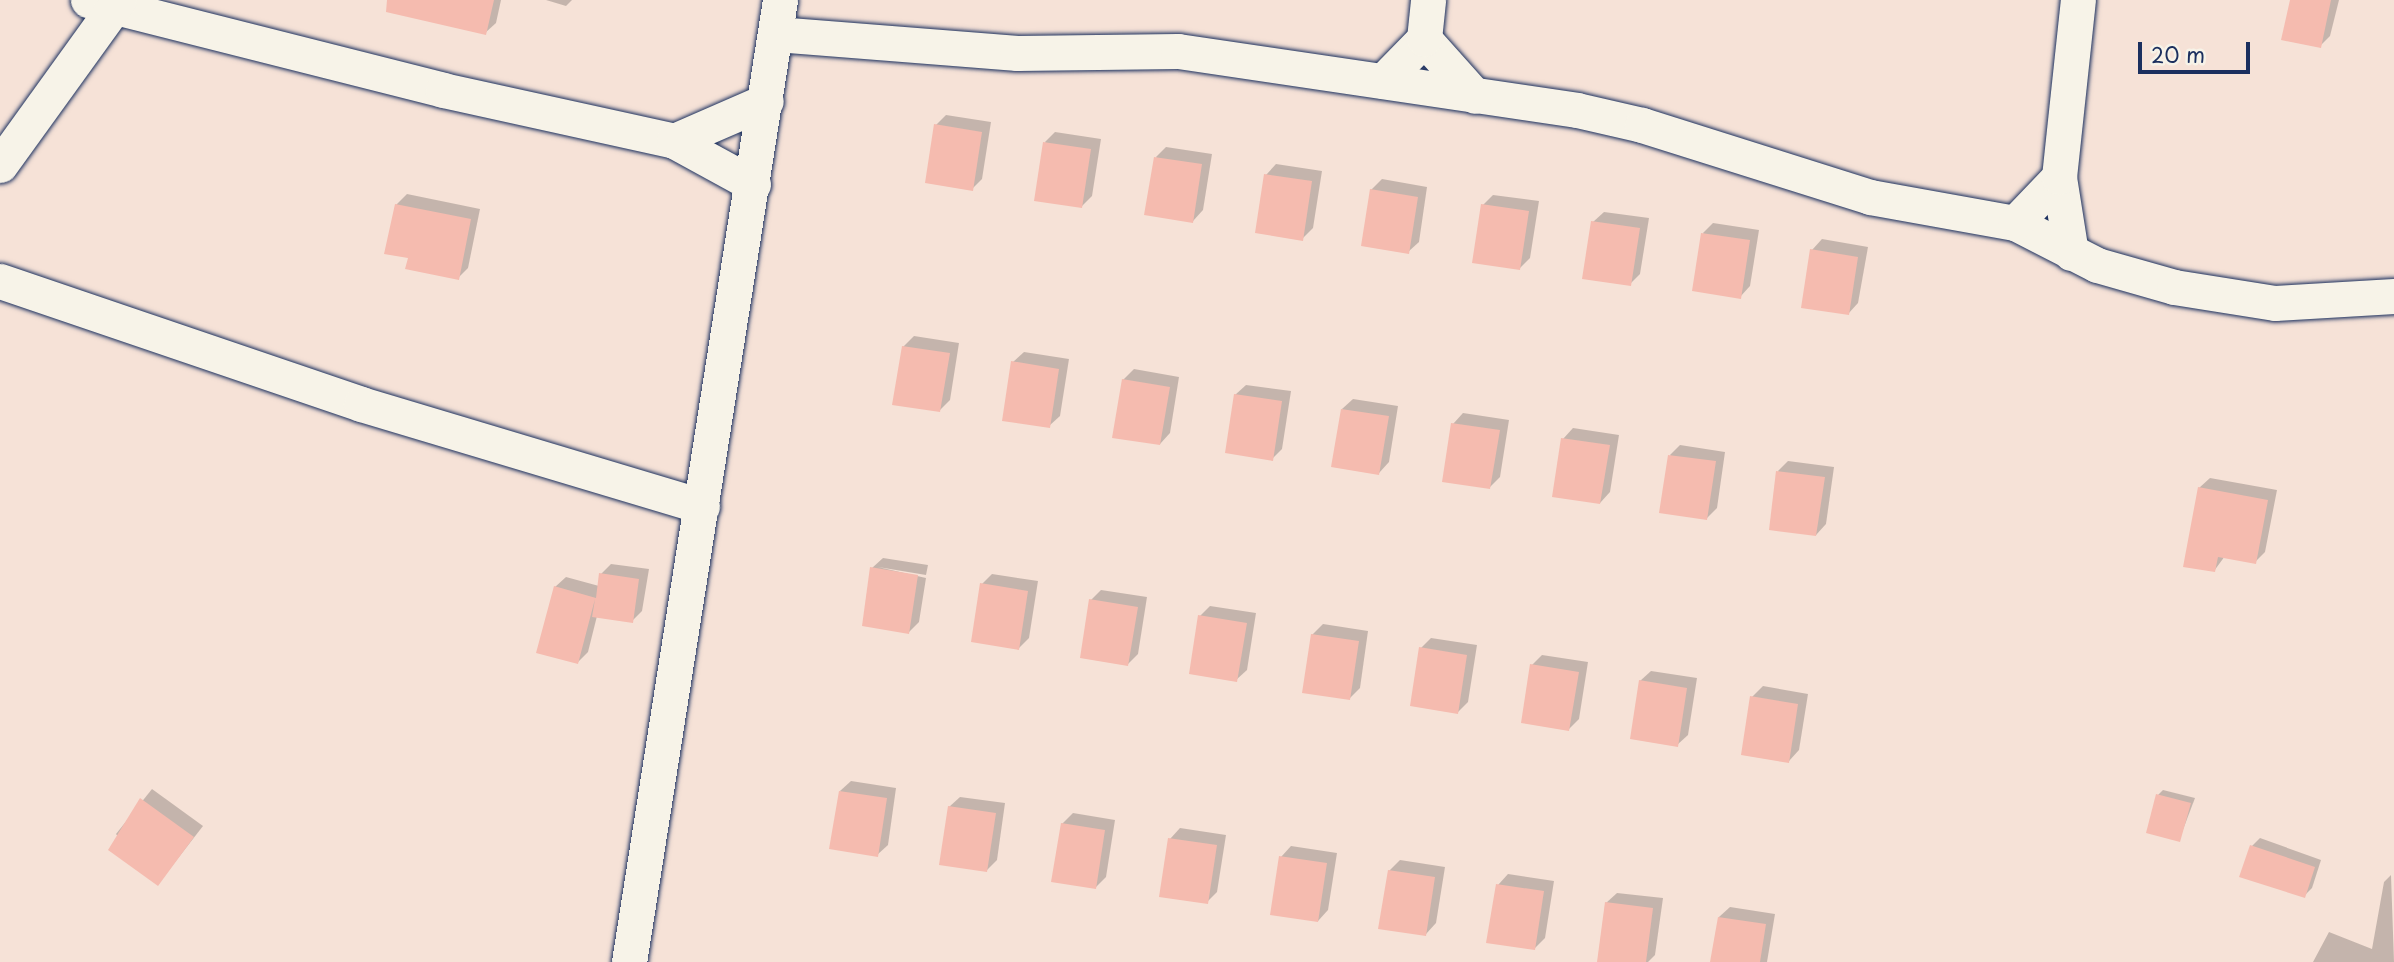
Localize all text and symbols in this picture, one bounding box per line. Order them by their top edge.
scale bar [2142,28,2254,72]
text: 20 m [2151,38,2205,70]

